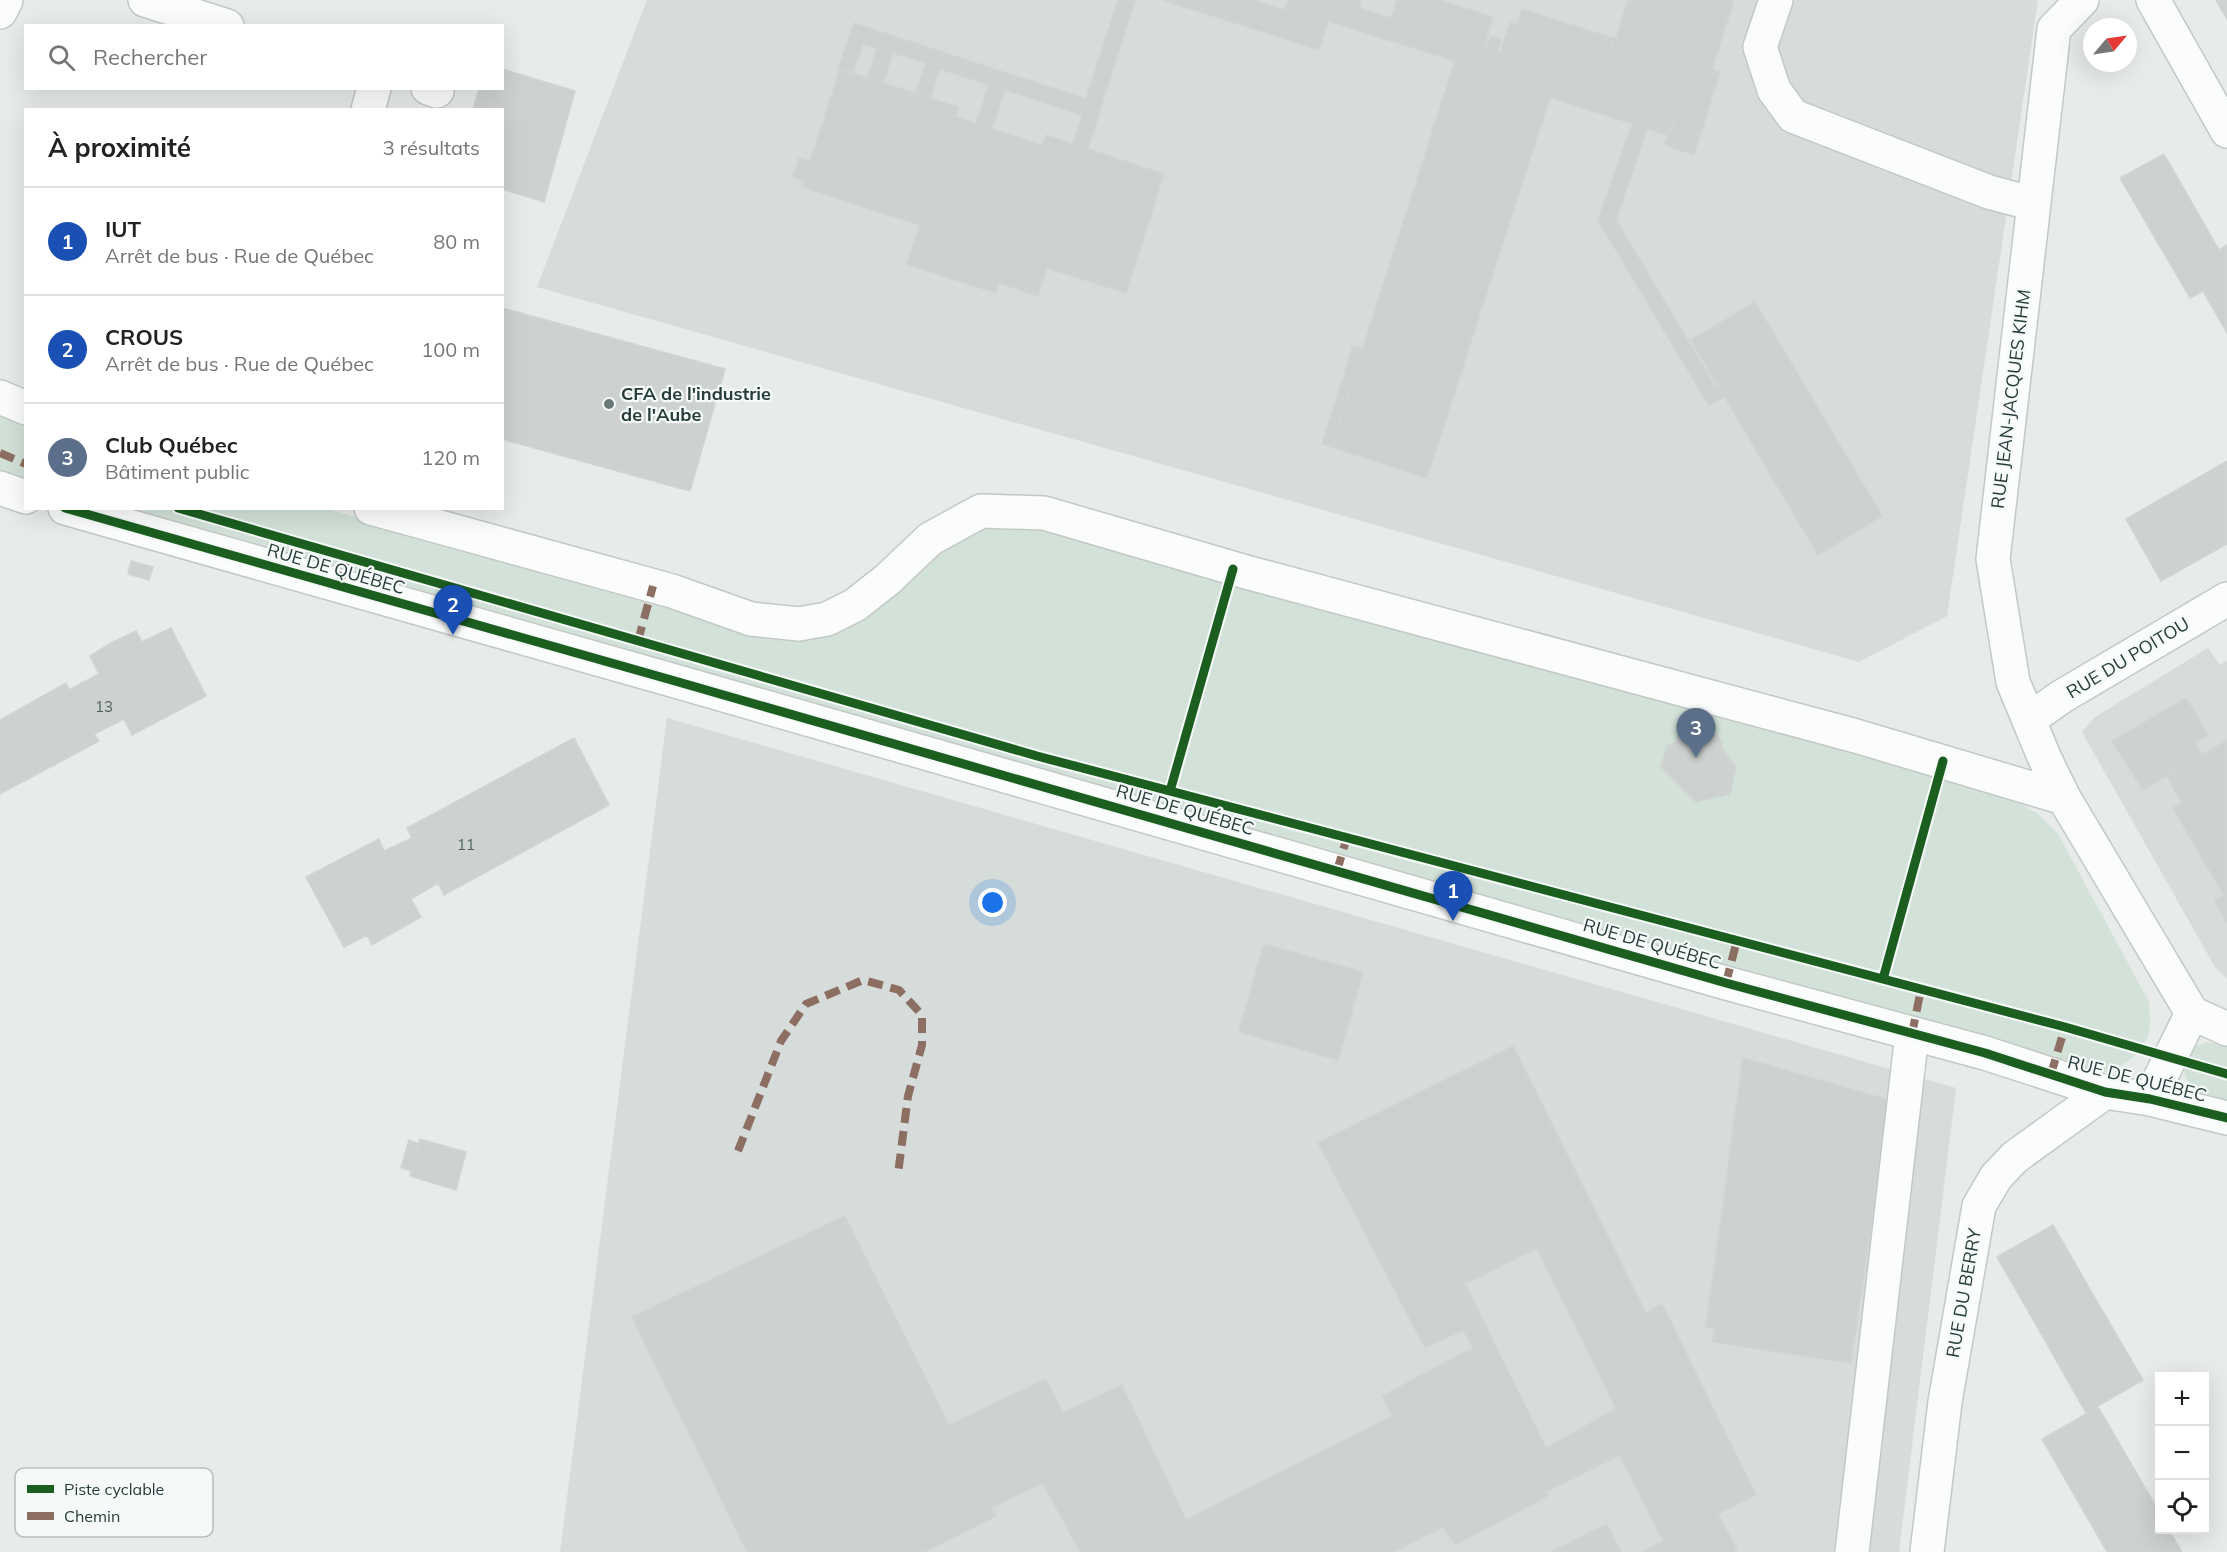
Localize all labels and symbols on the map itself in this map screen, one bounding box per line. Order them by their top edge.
north arrow [2083,18,2137,72]
street label: RUE JEAN-JACQUES KIHM [1986,288,2035,510]
place label: CFA de l'industrie de l'Aube [621,382,771,426]
marker: CFA de l'industrie de l'Aube [602,397,616,411]
street label: RUE DE QUÉBEC [265,538,408,599]
pin: 2 [434,586,472,635]
street label: RUE DU POITOU [2062,612,2193,703]
house number: 13 [95,697,113,716]
pin: 3 [1676,708,1716,758]
street label: RUE DE QUÉBEC [1114,779,1257,840]
house number: 11 [457,835,475,854]
pin: 1 [1434,872,1472,921]
your location [978,888,1007,917]
street label: RUE DE QUÉBEC [1581,913,1724,974]
street label: RUE DE QUÉBEC [2065,1050,2209,1107]
street label: RUE DU BERRY [1941,1226,1986,1359]
legend [15,1468,213,1537]
text: Piste cyclable [64,1479,164,1499]
text: Chemin [64,1506,120,1526]

